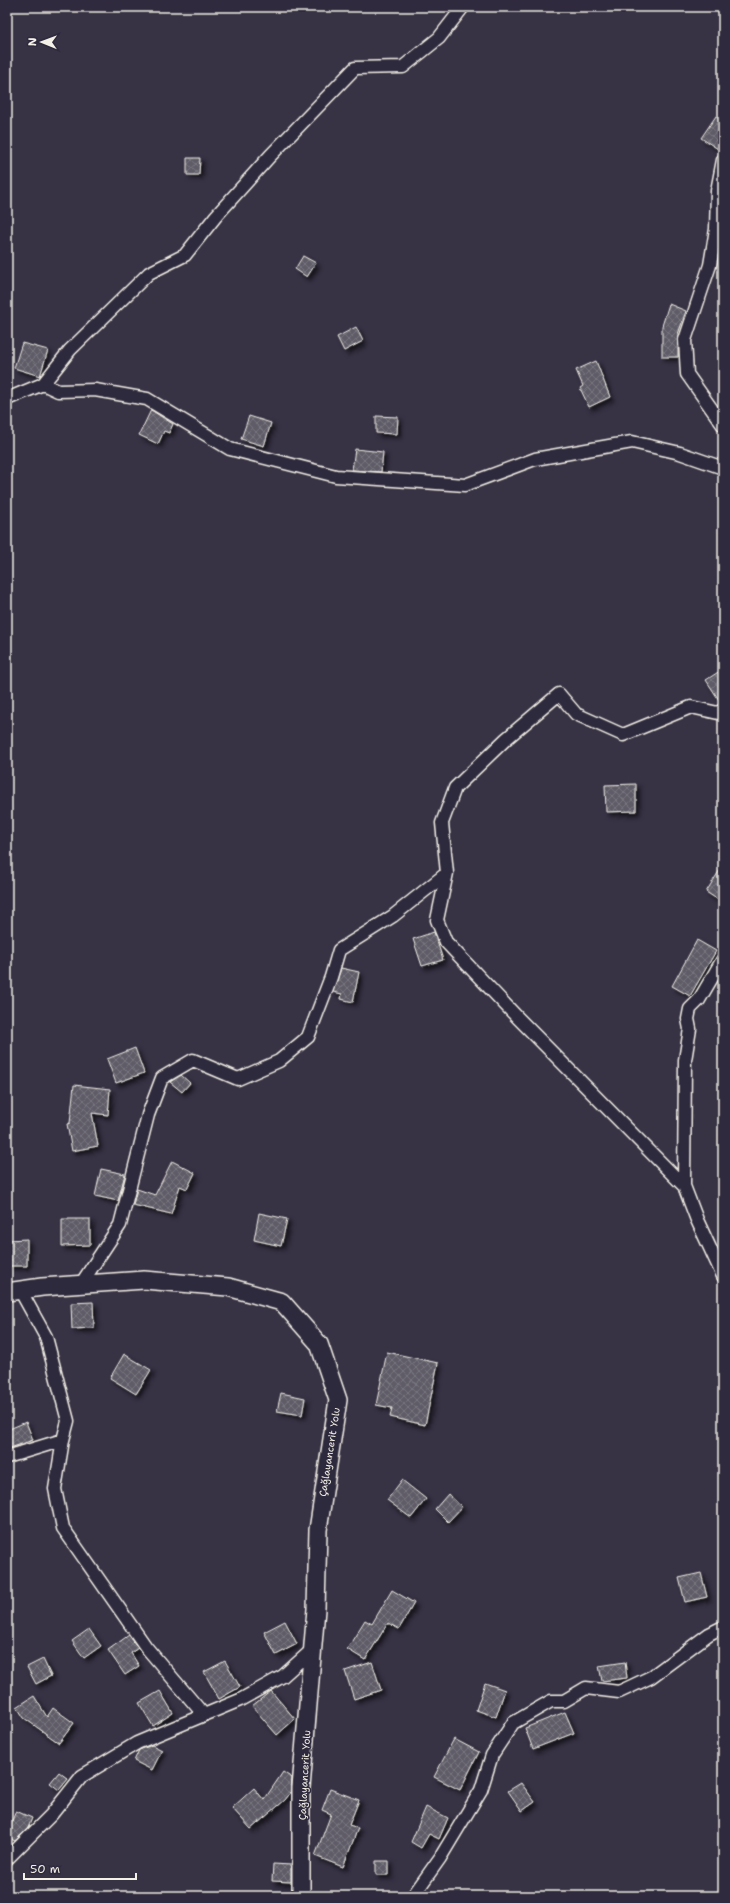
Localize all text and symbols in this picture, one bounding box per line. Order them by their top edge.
north arrow [22,22,62,62]
text: N [25,37,40,46]
street label: Çağlayancerit Yolu [316,1406,343,1498]
street label: Çağlayancerit Yolu [296,1729,313,1820]
scale bar [24,1855,136,1881]
text: 50 m [30,1861,60,1877]

